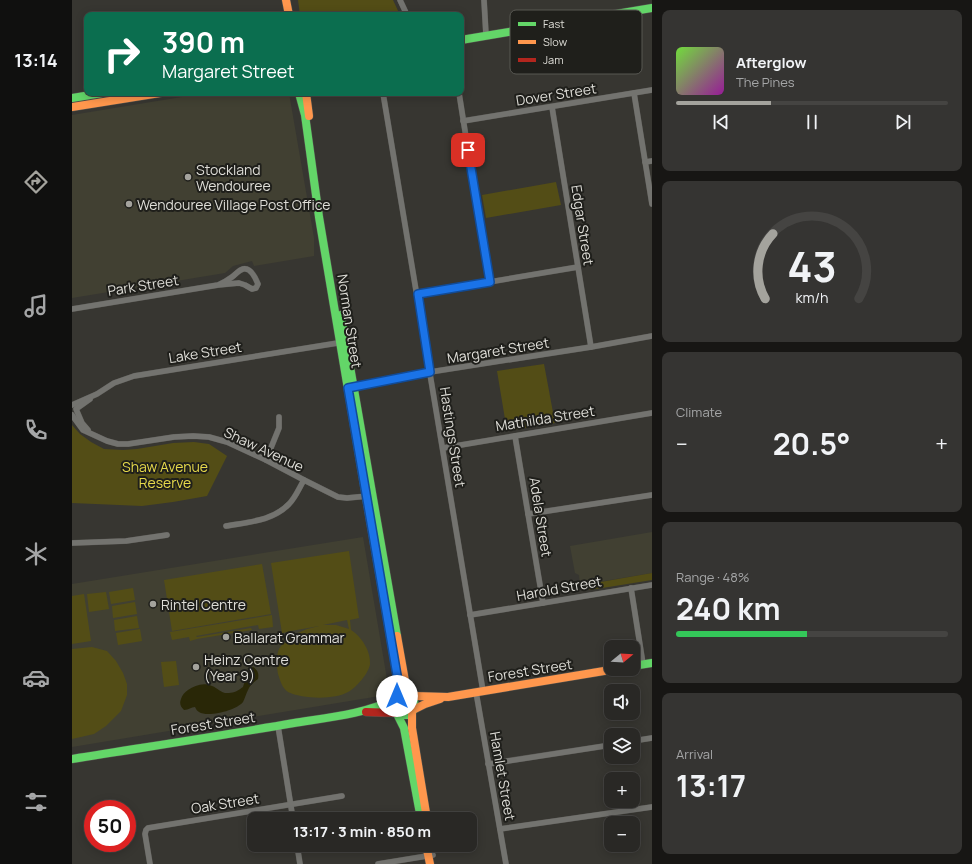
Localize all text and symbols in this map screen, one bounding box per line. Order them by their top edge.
legend [510,10,642,74]
text: Fast [543,16,565,31]
text: 390 m [162,23,245,61]
icon: right [96,28,148,80]
text: Slow [543,34,568,49]
text: 13:14 [14,48,58,72]
text: Jam [543,52,564,67]
text: Afterglow [736,52,807,73]
text: Margaret Street [162,59,294,83]
text: The Pines [736,73,795,91]
street label: Dover Street [514,78,598,110]
icon: previous [710,111,732,133]
icon: pause [801,111,823,133]
icon: next [892,111,914,133]
pin [451,133,485,167]
icon: arrive [457,139,479,161]
place label: Stockland Wendouree [196,160,271,195]
icon: directions [22,168,50,196]
marker: Stockland Wendouree [183,172,193,182]
street label: Edgar Street [567,183,599,267]
place label: Wendouree Village Post Office [137,195,330,214]
marker: Wendouree Village Post Office [124,199,134,209]
text: 43 [787,238,837,294]
street label: Park Street [106,270,180,300]
street label: Norman Street [333,273,367,370]
text: km/h [795,288,829,307]
icon: music [22,292,50,320]
street label: Margaret Street [446,333,551,367]
street label: Lake Street [167,337,243,367]
street label: Hastings Street [436,385,470,489]
street label: Mathilda Street [494,401,596,435]
text: Climate [676,403,722,421]
icon: phone [22,416,50,444]
street label: Shaw Avenue [221,422,307,476]
text: 20.5° [773,423,851,464]
text: − [676,429,688,459]
text: + [935,429,948,459]
park label: Shaw Avenue Reserve [122,457,208,492]
street label: Adela Street [525,476,557,559]
icon: climate [22,540,50,568]
text: Range · 48% [676,568,750,586]
street label: Harold Street [515,571,603,605]
text: 240 km [676,588,780,629]
place label: Rintel Centre [161,595,246,614]
marker: Rintel Centre [148,599,158,609]
place label: Ballarat Grammar [234,628,345,647]
marker: Ballarat Grammar [221,632,231,642]
north arrow [604,640,640,676]
map controls [604,640,640,852]
place label: Heinz Centre (Year 9) [204,650,289,685]
street label: Forest Street [486,654,574,686]
marker: Heinz Centre (Year 9) [191,662,201,672]
icon: car [22,664,50,692]
position arrow [376,675,418,717]
button: sound [604,684,640,720]
street label: Forest Street [169,707,257,739]
button: layers [604,728,640,764]
street label: Hamlet Street [486,730,520,822]
text: Arrival [676,745,713,763]
text: 13:17 [676,765,746,806]
button: + [604,772,640,808]
icon: filters [22,788,50,816]
street label: Oak Street [190,788,261,818]
speed limit sign: 50 [84,800,136,852]
button: − [604,816,640,852]
text: 13:17 · 3 min · 850 m [293,821,431,842]

